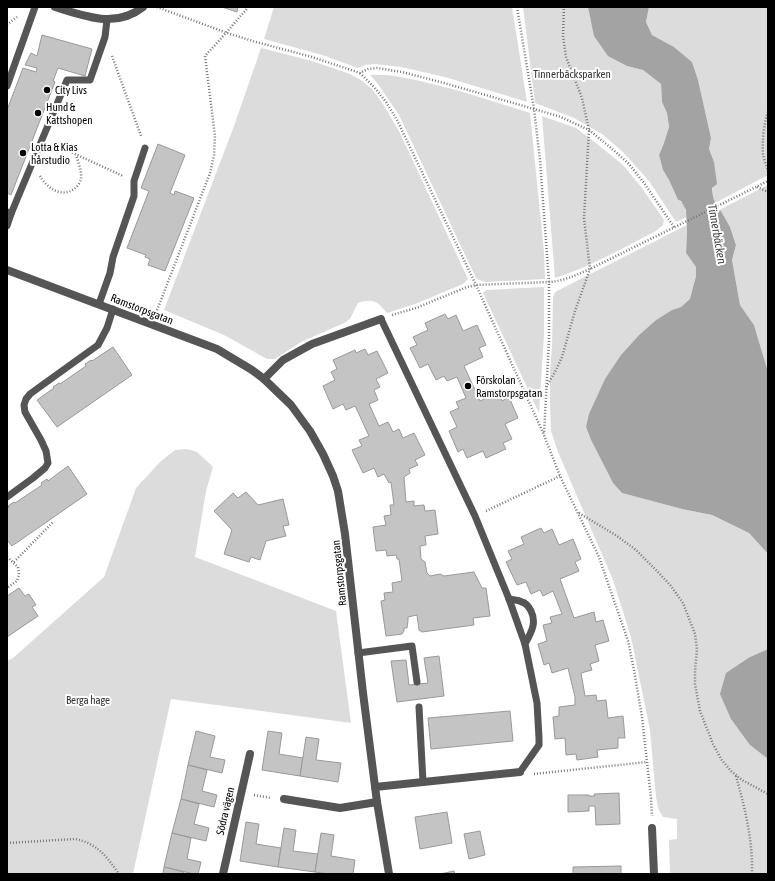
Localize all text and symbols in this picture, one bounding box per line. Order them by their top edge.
park label: Tinnerbäcksparken [533,68,611,80]
place label: City Livs [55,84,87,96]
marker: City Livs [42,85,52,95]
place label: Hund & Kattshopen [46,101,93,126]
marker: Hund & Kattshopen [33,108,43,118]
place label: Lotta & Kias hårstudio [31,141,78,166]
marker: Lotta & Kias hårstudio [18,148,28,158]
water label: Tinnerbäcken [705,203,729,265]
street label: Ramstorpsgatan [109,292,175,326]
place label: Förskolan Ramstorpsgatan [476,374,542,399]
marker: Förskolan Ramstorpsgatan [463,381,473,391]
street label: Ramstorpsgatan [330,539,348,607]
park label: Berga hage [66,694,110,706]
street label: Södra vägen [214,786,236,836]

